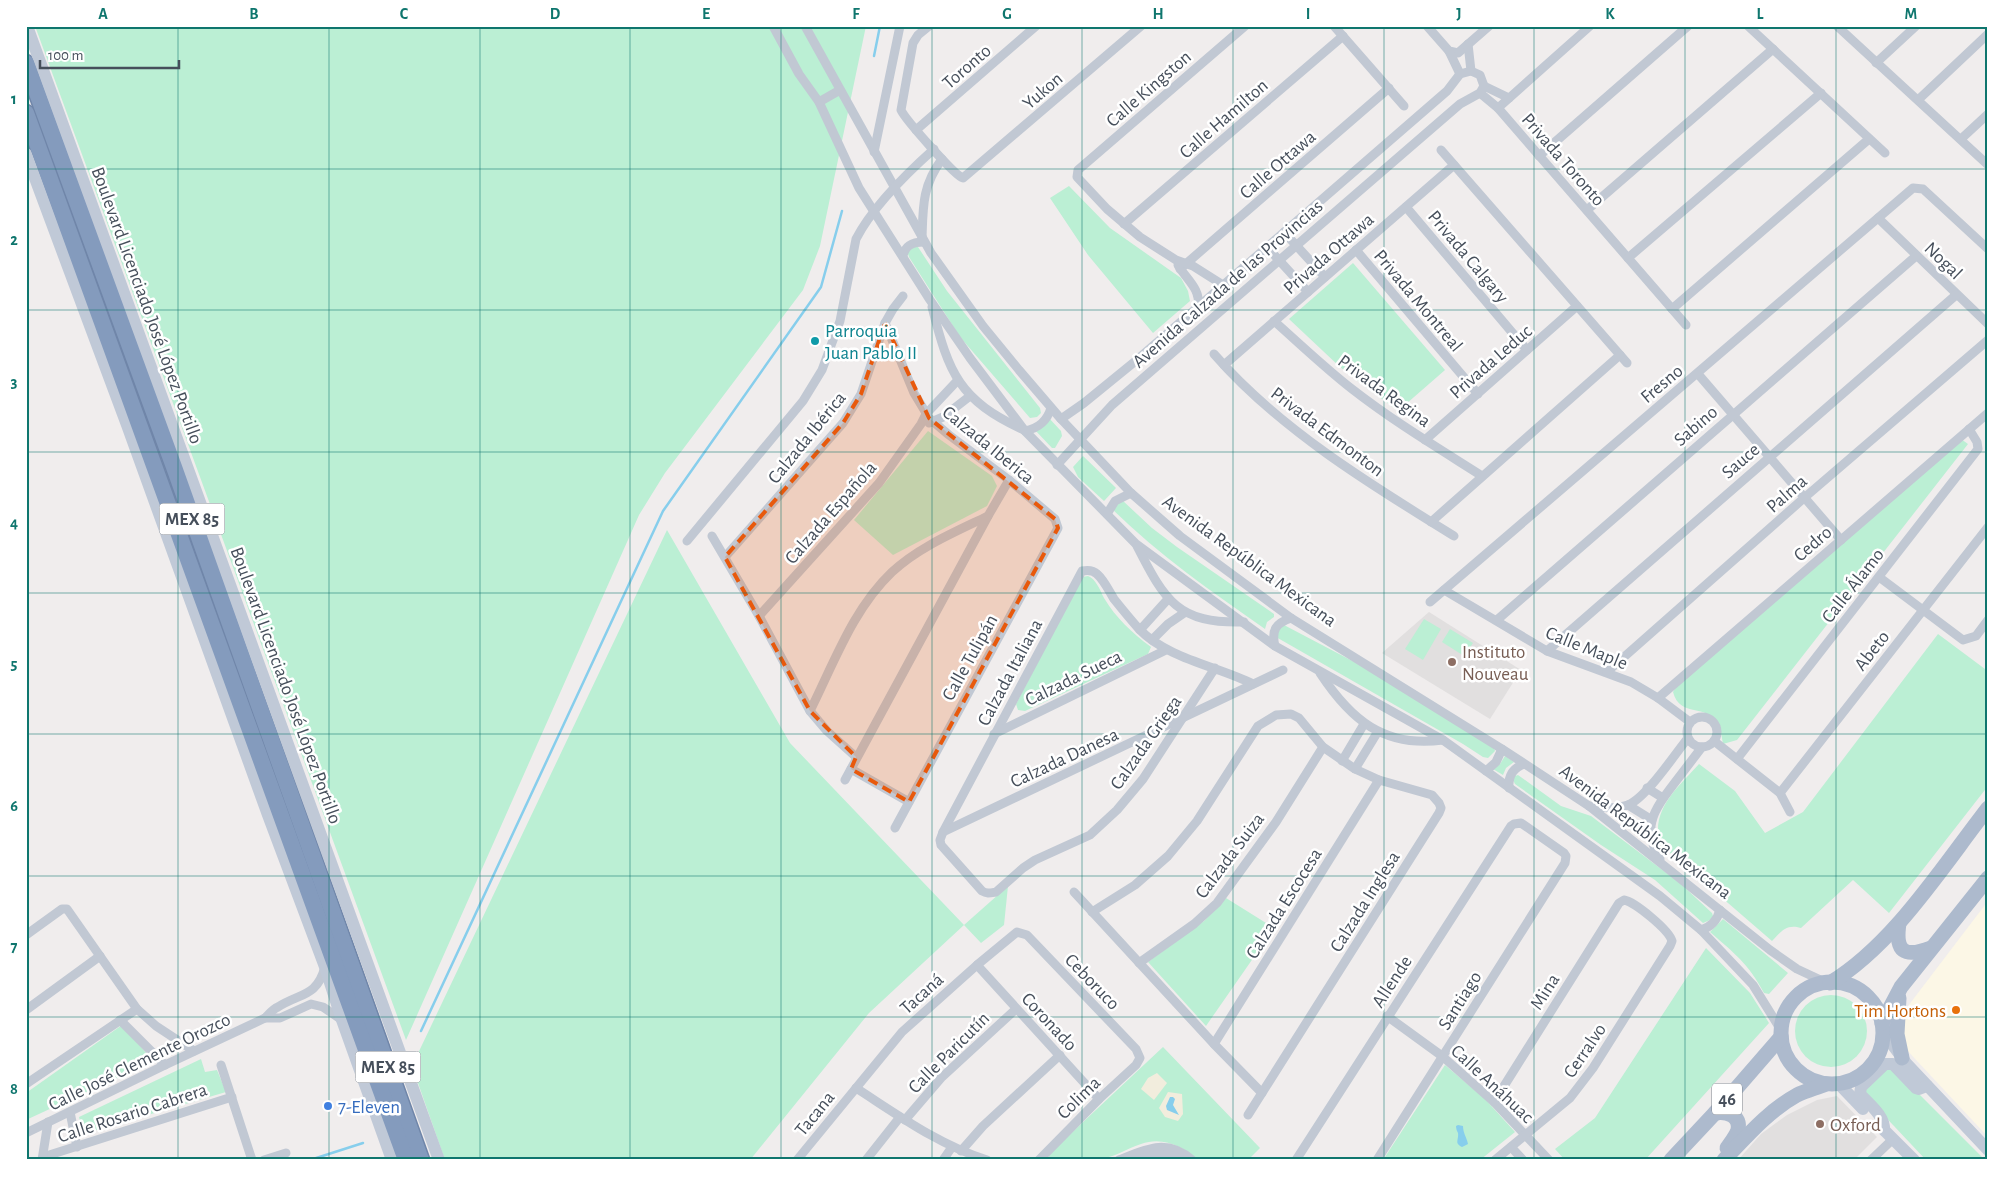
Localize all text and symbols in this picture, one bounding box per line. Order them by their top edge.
text: A [98,6,108,22]
text: B [249,6,259,22]
text: C [400,6,409,22]
text: D [550,6,561,22]
text: E [702,6,710,22]
text: F [852,6,860,22]
text: G [1002,6,1012,22]
text: H [1152,6,1164,22]
text: I [1306,6,1310,22]
text: J [1456,6,1462,22]
text: K [1605,6,1615,22]
text: L [1757,6,1764,22]
text: M [1905,6,1917,22]
scale bar [40,38,179,70]
street label: Toronto [939,41,995,93]
street label: Calle Kingston [1103,47,1195,131]
text: 100 m [48,48,83,63]
street label: Yukon [1019,69,1067,113]
street label: Calle Hamilton [1176,76,1272,163]
text: 1 [11,91,17,107]
street label: Privada Toronto [1518,110,1608,210]
street label: Calle Ottawa [1236,127,1320,203]
street label: Boulevard Licenciado José López Portillo [88,165,206,446]
street label: Avenida Calzada de las Provincias [1129,196,1327,372]
street label: Privada Calgary [1424,207,1512,307]
street label: Privada Ottawa [1280,210,1378,298]
text: 2 [10,232,18,248]
street label: Nogal [1920,239,1966,283]
street label: Privada Montreal [1370,246,1466,356]
place label: Parroquia Juan Pablo II [825,322,917,363]
street label: Privada Leduc [1446,322,1536,403]
marker: Parroquia Juan Pablo II [809,335,821,347]
street label: Privada Regina [1334,351,1434,431]
street label: Fresno [1637,361,1687,407]
text: 3 [11,374,18,390]
street label: Privada Edmonton [1267,384,1387,481]
street label: Calzada Ibérica [765,388,850,487]
street label: Sabino [1671,402,1721,450]
street label: Calzada Iberica [939,403,1038,488]
street label: Sauce [1718,440,1763,482]
street label: Calzada Española [782,458,881,568]
street label: Palma [1763,471,1811,517]
street label: Avenida República Mexicana [1159,492,1340,631]
road number: MEX 85 [160,504,224,534]
text: 4 [10,515,18,531]
street label: Cedro [1790,523,1836,566]
street label: Calle Álamo [1817,544,1888,627]
street label: Boulevard Licenciado José López Portillo [227,545,345,826]
street label: Calle Tulipán [939,612,1002,704]
street label: Calzada Italiana [974,616,1046,729]
street label: Calle Maple [1543,623,1630,673]
street label: Abeto [1851,627,1893,674]
place label: Instituto Nouveau [1462,643,1529,684]
street label: Calzada Sueca [1022,647,1125,710]
text: 5 [11,656,18,672]
marker: Instituto Nouveau [1446,656,1458,668]
street label: Calzada Griega [1107,692,1186,793]
street label: Calzada Danesa [1008,725,1122,792]
street label: Avenida República Mexicana [1556,761,1735,903]
text: 6 [10,798,18,814]
street label: Calzada Suiza [1192,809,1268,902]
street label: Calzada Escocesa [1243,845,1326,962]
street label: Calzada Inglesa [1327,848,1404,956]
text: 7 [11,939,18,955]
street label: Ceboruco [1061,950,1123,1014]
street label: Allende [1369,953,1416,1011]
street label: Santiago [1435,968,1486,1033]
street label: Tacaná [897,970,948,1018]
street label: Mina [1527,970,1564,1013]
street label: Coronado [1018,989,1080,1055]
place label: Tim Hortons [1854,1002,1946,1021]
marker: Tim Hortons [1950,1004,1962,1016]
street label: Calle Paricutín [905,1009,993,1097]
street label: Calle José Clemente Orozco [46,1010,234,1115]
street label: Cerralvo [1560,1020,1610,1081]
street label: Calle Anáhuac [1447,1041,1537,1127]
road number: MEX 85 [356,1052,420,1082]
street label: Colima [1054,1073,1105,1123]
street label: Calle Rosario Cabrera [55,1080,210,1147]
text: 8 [10,1081,18,1097]
road number: 46 [1712,1084,1742,1114]
street label: Tacana [792,1088,839,1140]
place label: 7-Eleven [338,1098,400,1117]
marker: 7-Eleven [322,1100,334,1112]
place label: Oxford [1830,1116,1881,1135]
marker: Oxford [1814,1118,1826,1130]

